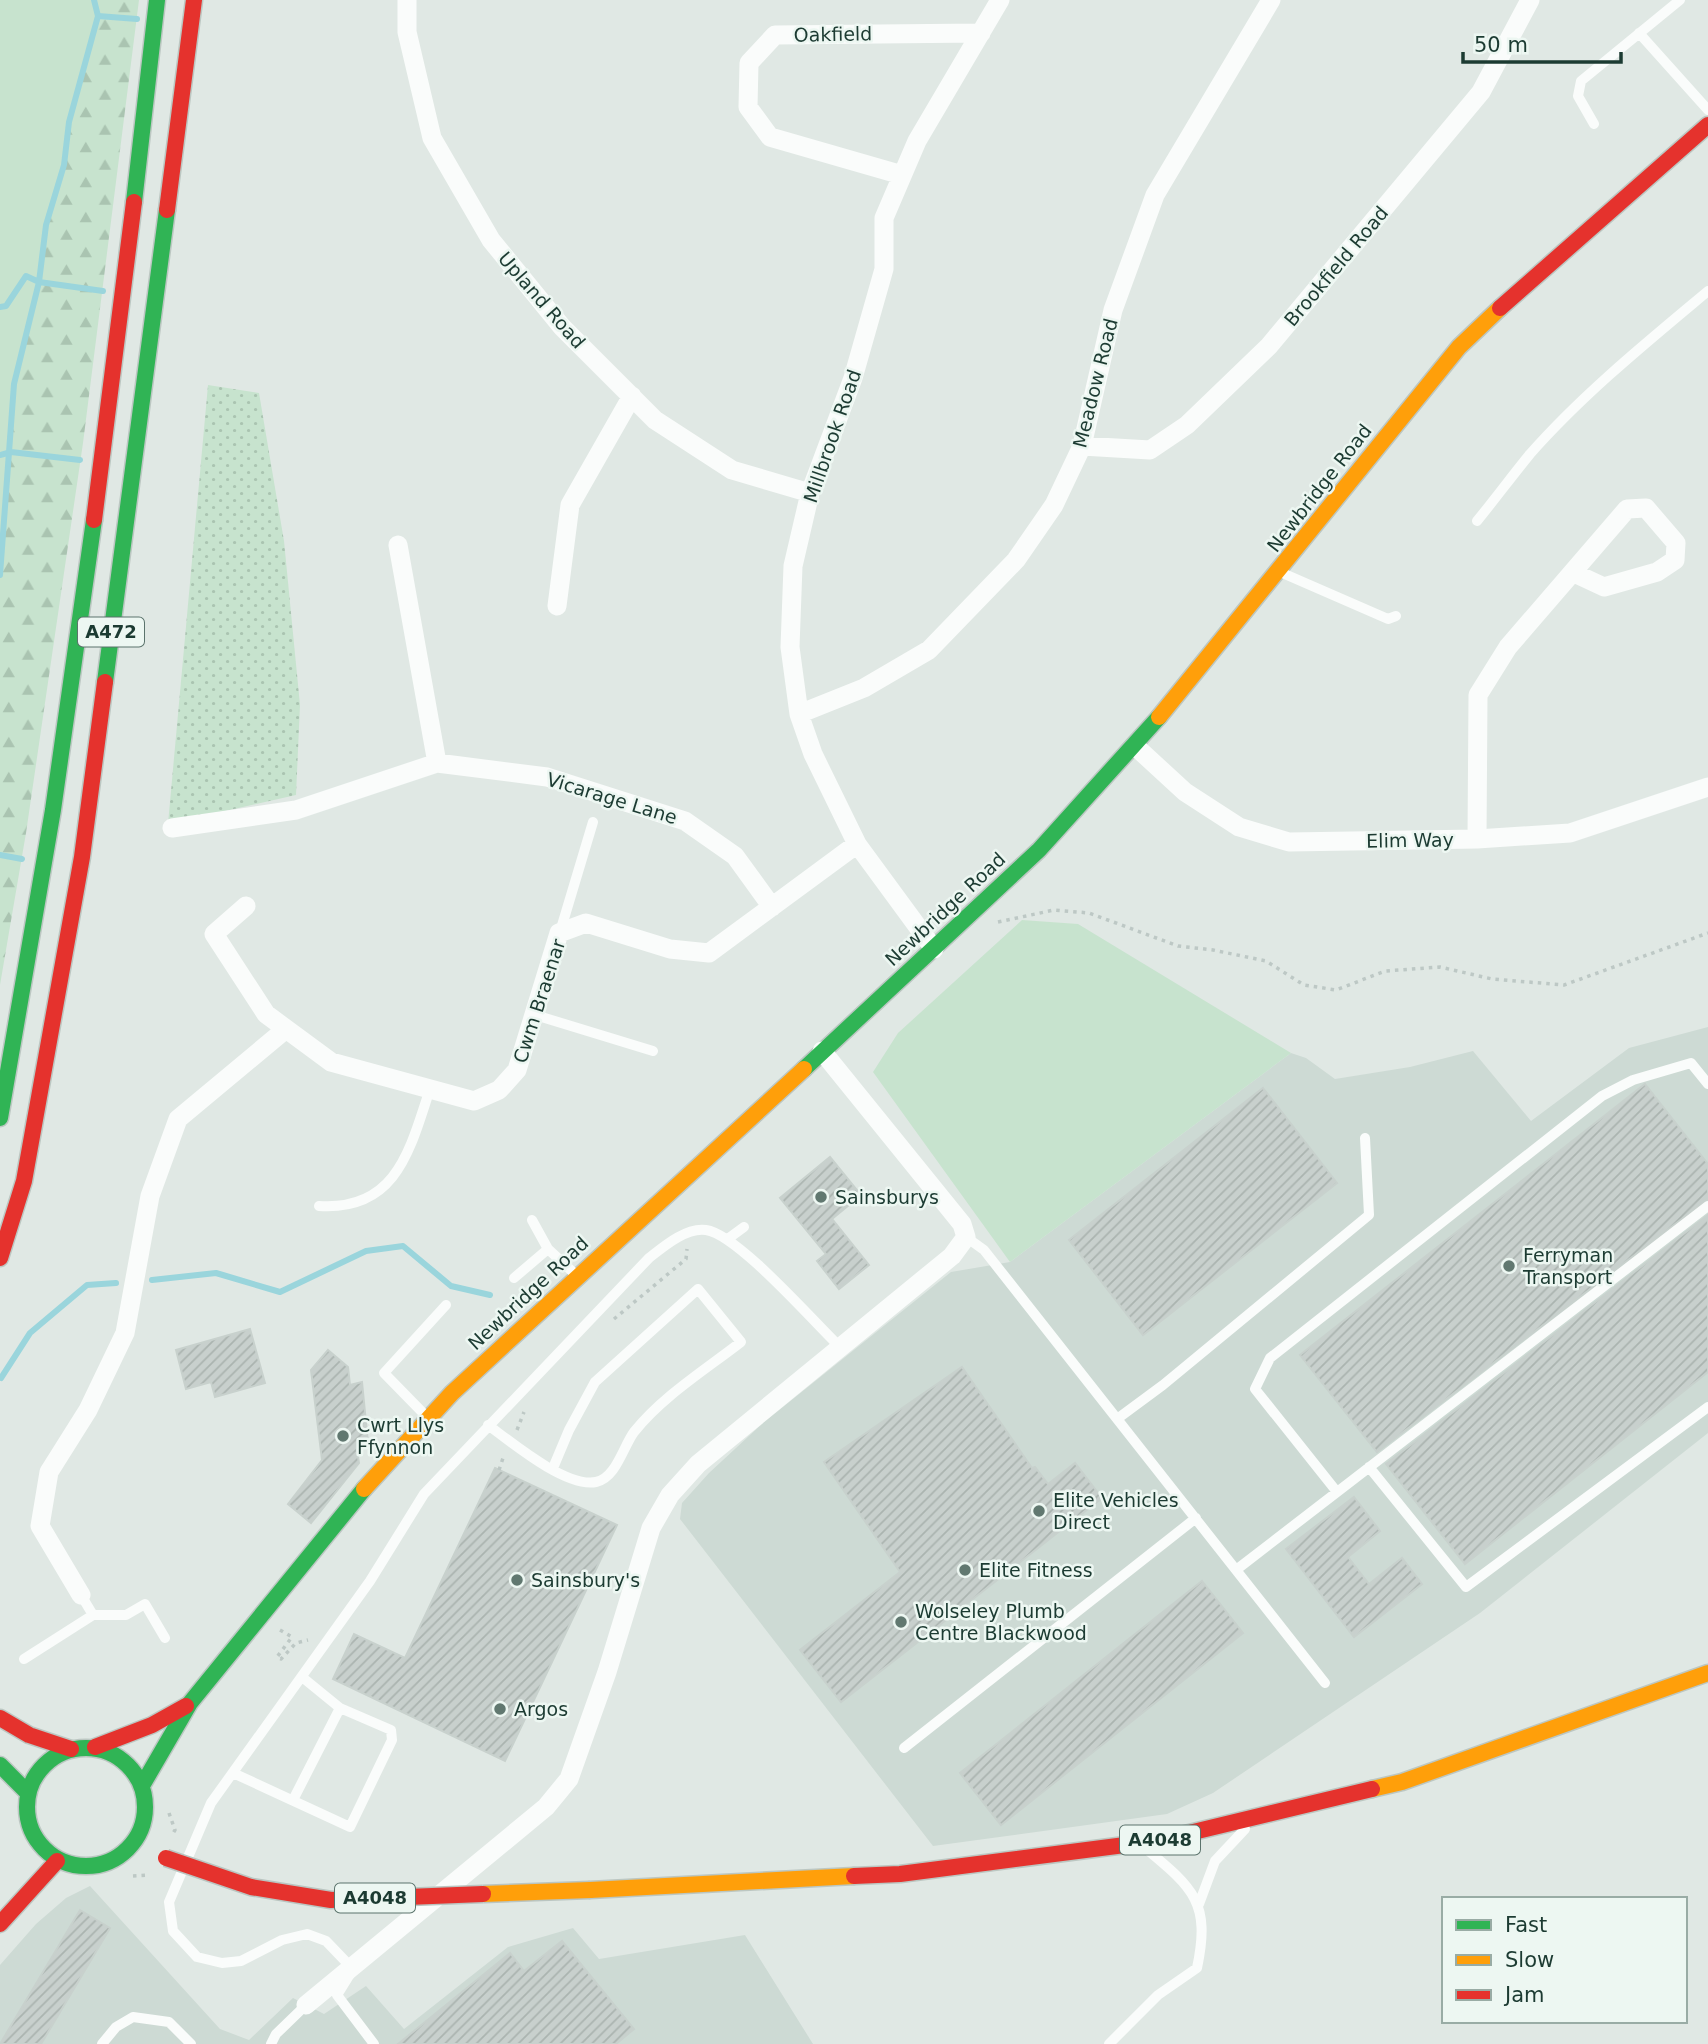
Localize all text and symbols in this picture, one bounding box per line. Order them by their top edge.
scale bar [1463,21,1620,65]
street label: Oakfield [794,22,872,46]
text: 50 m [1474,33,1528,57]
street label: Brookfield Road [1280,202,1392,330]
street label: Upland Road [494,247,590,353]
street label: Meadow Road [1068,316,1122,450]
street label: Millbrook Road [799,366,865,506]
street label: Newbridge Road [1262,420,1376,556]
road number: A472 [78,618,144,646]
street label: Vicarage Lane [544,768,680,828]
street label: Elim Way [1366,828,1454,852]
street label: Newbridge Road [880,848,1010,970]
street label: Cwm Braenar [509,936,569,1066]
place label: Sainsburys [835,1186,939,1208]
marker: Sainsburys [813,1189,829,1205]
street label: Newbridge Road [463,1232,593,1354]
place label: Ferryman Transport [1522,1244,1613,1288]
marker: Ferryman Transport [1501,1258,1517,1274]
place label: Cwrt Llys Ffynnon [357,1414,444,1458]
marker: Cwrt Llys Ffynnon [335,1428,351,1444]
place label: Elite Vehicles Direct [1053,1489,1179,1533]
marker: Elite Vehicles Direct [1031,1503,1047,1519]
place label: Elite Fitness [979,1559,1093,1581]
marker: Elite Fitness [957,1562,973,1578]
place label: Sainsbury's [531,1569,640,1591]
marker: Sainsbury's [509,1572,525,1588]
place label: Wolseley Plumb Centre Blackwood [915,1600,1087,1644]
marker: Wolseley Plumb Centre Blackwood [893,1614,909,1630]
place label: Argos [514,1698,568,1720]
marker: Argos [492,1701,508,1717]
road number: A4048 [1120,1826,1200,1854]
road number: A4048 [335,1884,415,1912]
legend [1442,1897,1687,2023]
text: Fast [1505,1913,1547,1937]
text: Slow [1505,1948,1554,1972]
text: Jam [1503,1983,1545,2007]

